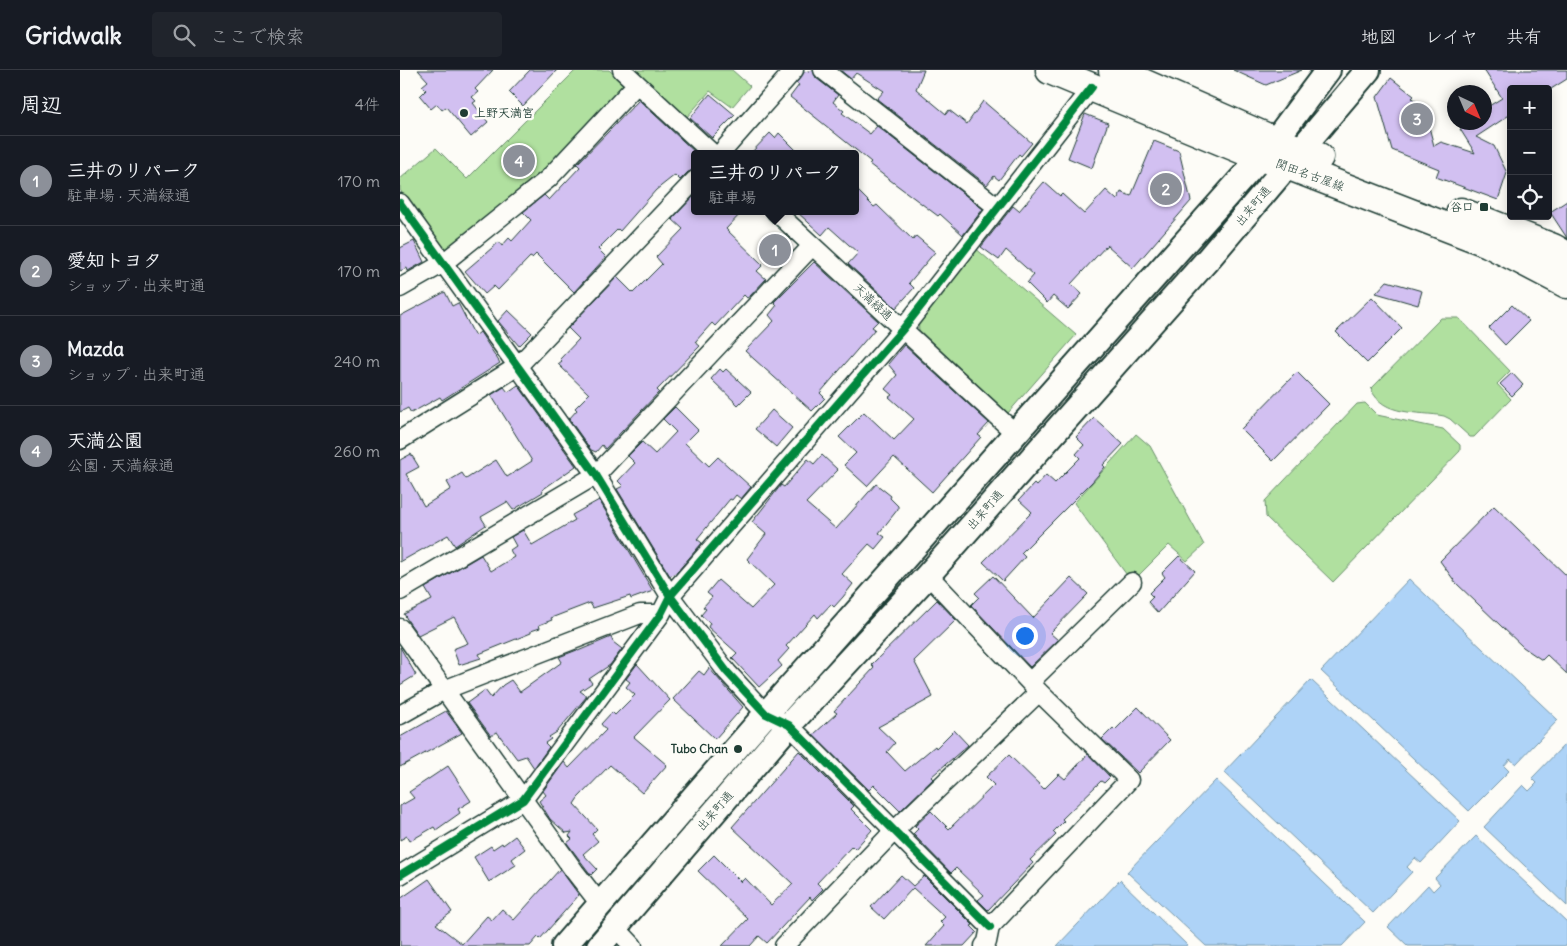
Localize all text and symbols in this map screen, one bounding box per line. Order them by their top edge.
search box [152,12,502,57]
text: Gridwalk [25,20,122,50]
icon: search [170,21,198,49]
text: ここで検索 [210,24,305,48]
text: 地図 [1361,25,1397,48]
text: レイヤ [1425,25,1478,48]
text: 共有 [1506,25,1542,48]
north arrow [1447,85,1492,130]
map controls [1507,85,1552,220]
button: + [1507,85,1552,130]
text: 周辺 [20,91,62,118]
text: 4件 [355,94,380,114]
pin: 3 [1401,100,1433,138]
place label: 上野天満宮 [474,105,534,120]
marker: 上野天満宮 [458,107,470,119]
button: − [1507,130,1552,175]
pin: 4 [503,142,535,180]
popup [691,150,859,215]
street label: 関田名古屋線 [1274,155,1347,194]
text: 三井のリパーク [67,158,200,182]
text: 三井のリパーク [708,160,842,184]
pin: 2 [1150,170,1182,208]
text: 1 [33,171,39,191]
text: 170 m [337,171,380,191]
button: locate [1507,175,1552,220]
street label: 出来町通 [1231,182,1274,229]
text: 駐車場 · 天満緑通 [67,185,190,205]
text: 駐車場 [708,187,757,207]
place label: 谷口 [1450,199,1474,214]
marker: 谷口 [1478,201,1490,213]
pin: 1 [759,231,791,269]
text: 愛知トヨタ [67,248,162,272]
text: 2 [32,261,40,281]
text: 170 m [337,261,380,281]
text: ショップ · 出来町通 [67,275,206,295]
street label: 天満緑通 [851,280,896,323]
text: Mazda [67,337,124,361]
text: 3 [31,351,41,371]
text: 240 m [334,351,380,371]
text: ショップ · 出来町通 [67,364,206,384]
text: 天満公園 [67,428,143,452]
text: 4 [31,441,41,461]
text: 260 m [334,441,380,461]
text: 公園 · 天満緑通 [67,455,174,475]
street label: 出来町通 [963,487,1006,533]
your location [1012,623,1038,649]
place label: Tubo Chan [671,741,728,756]
marker: Tubo Chan [732,743,744,755]
street label: 出来町通 [693,788,736,834]

